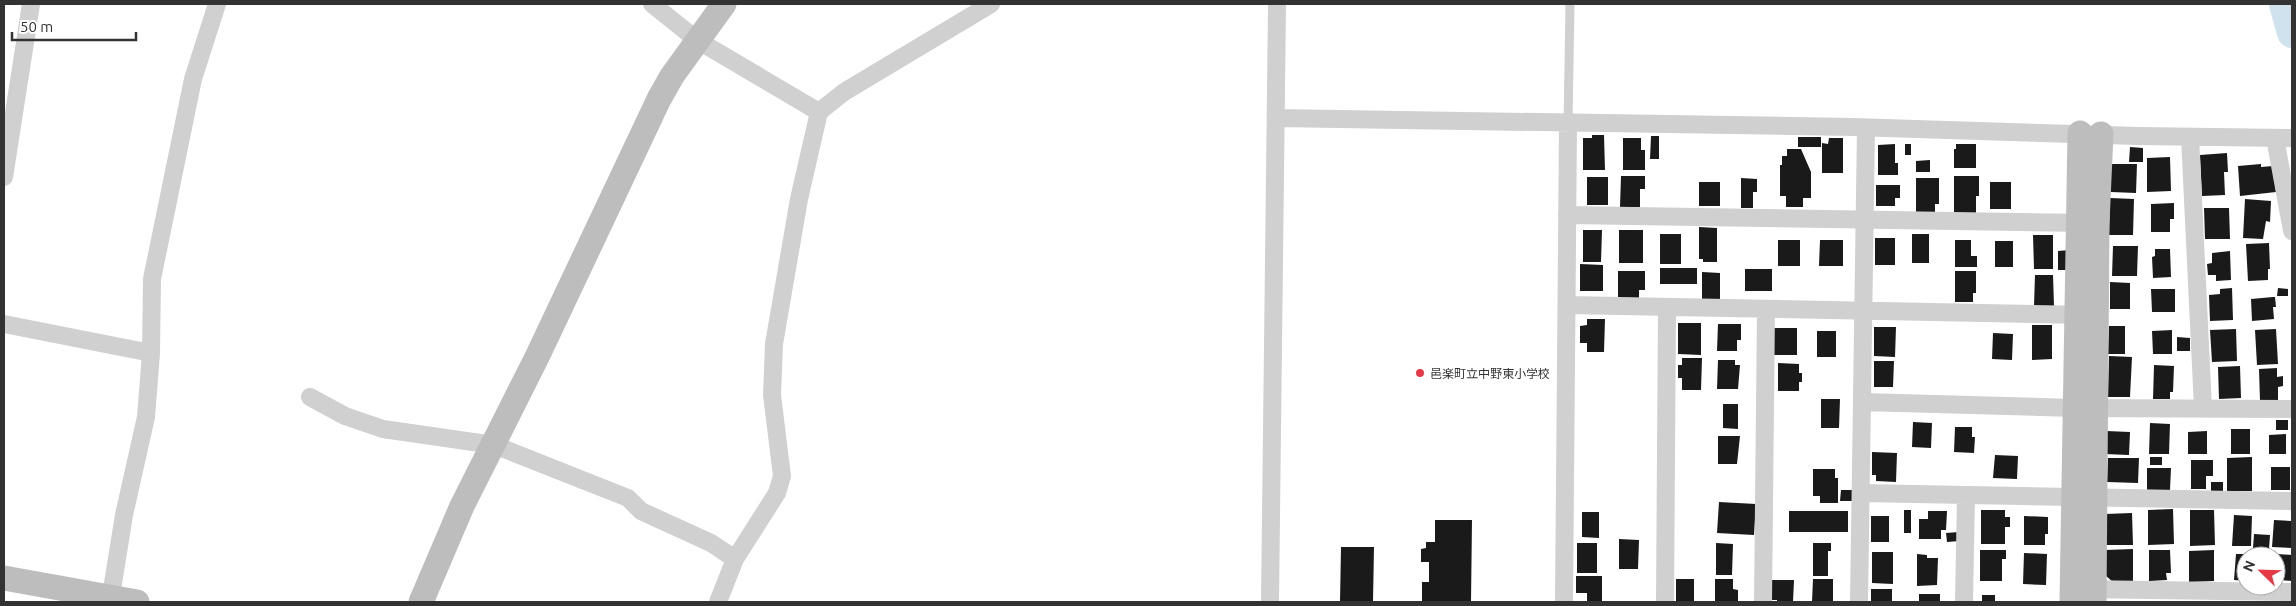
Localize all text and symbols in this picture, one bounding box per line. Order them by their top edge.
scale bar [12,10,136,42]
text: 50 m [20,18,53,35]
marker: 邑楽町立中野東小学校 [1414,367,1426,379]
place label: 邑楽町立中野東小学校 [1430,367,1550,380]
north arrow [2236,546,2286,596]
text: N [2240,558,2258,574]

